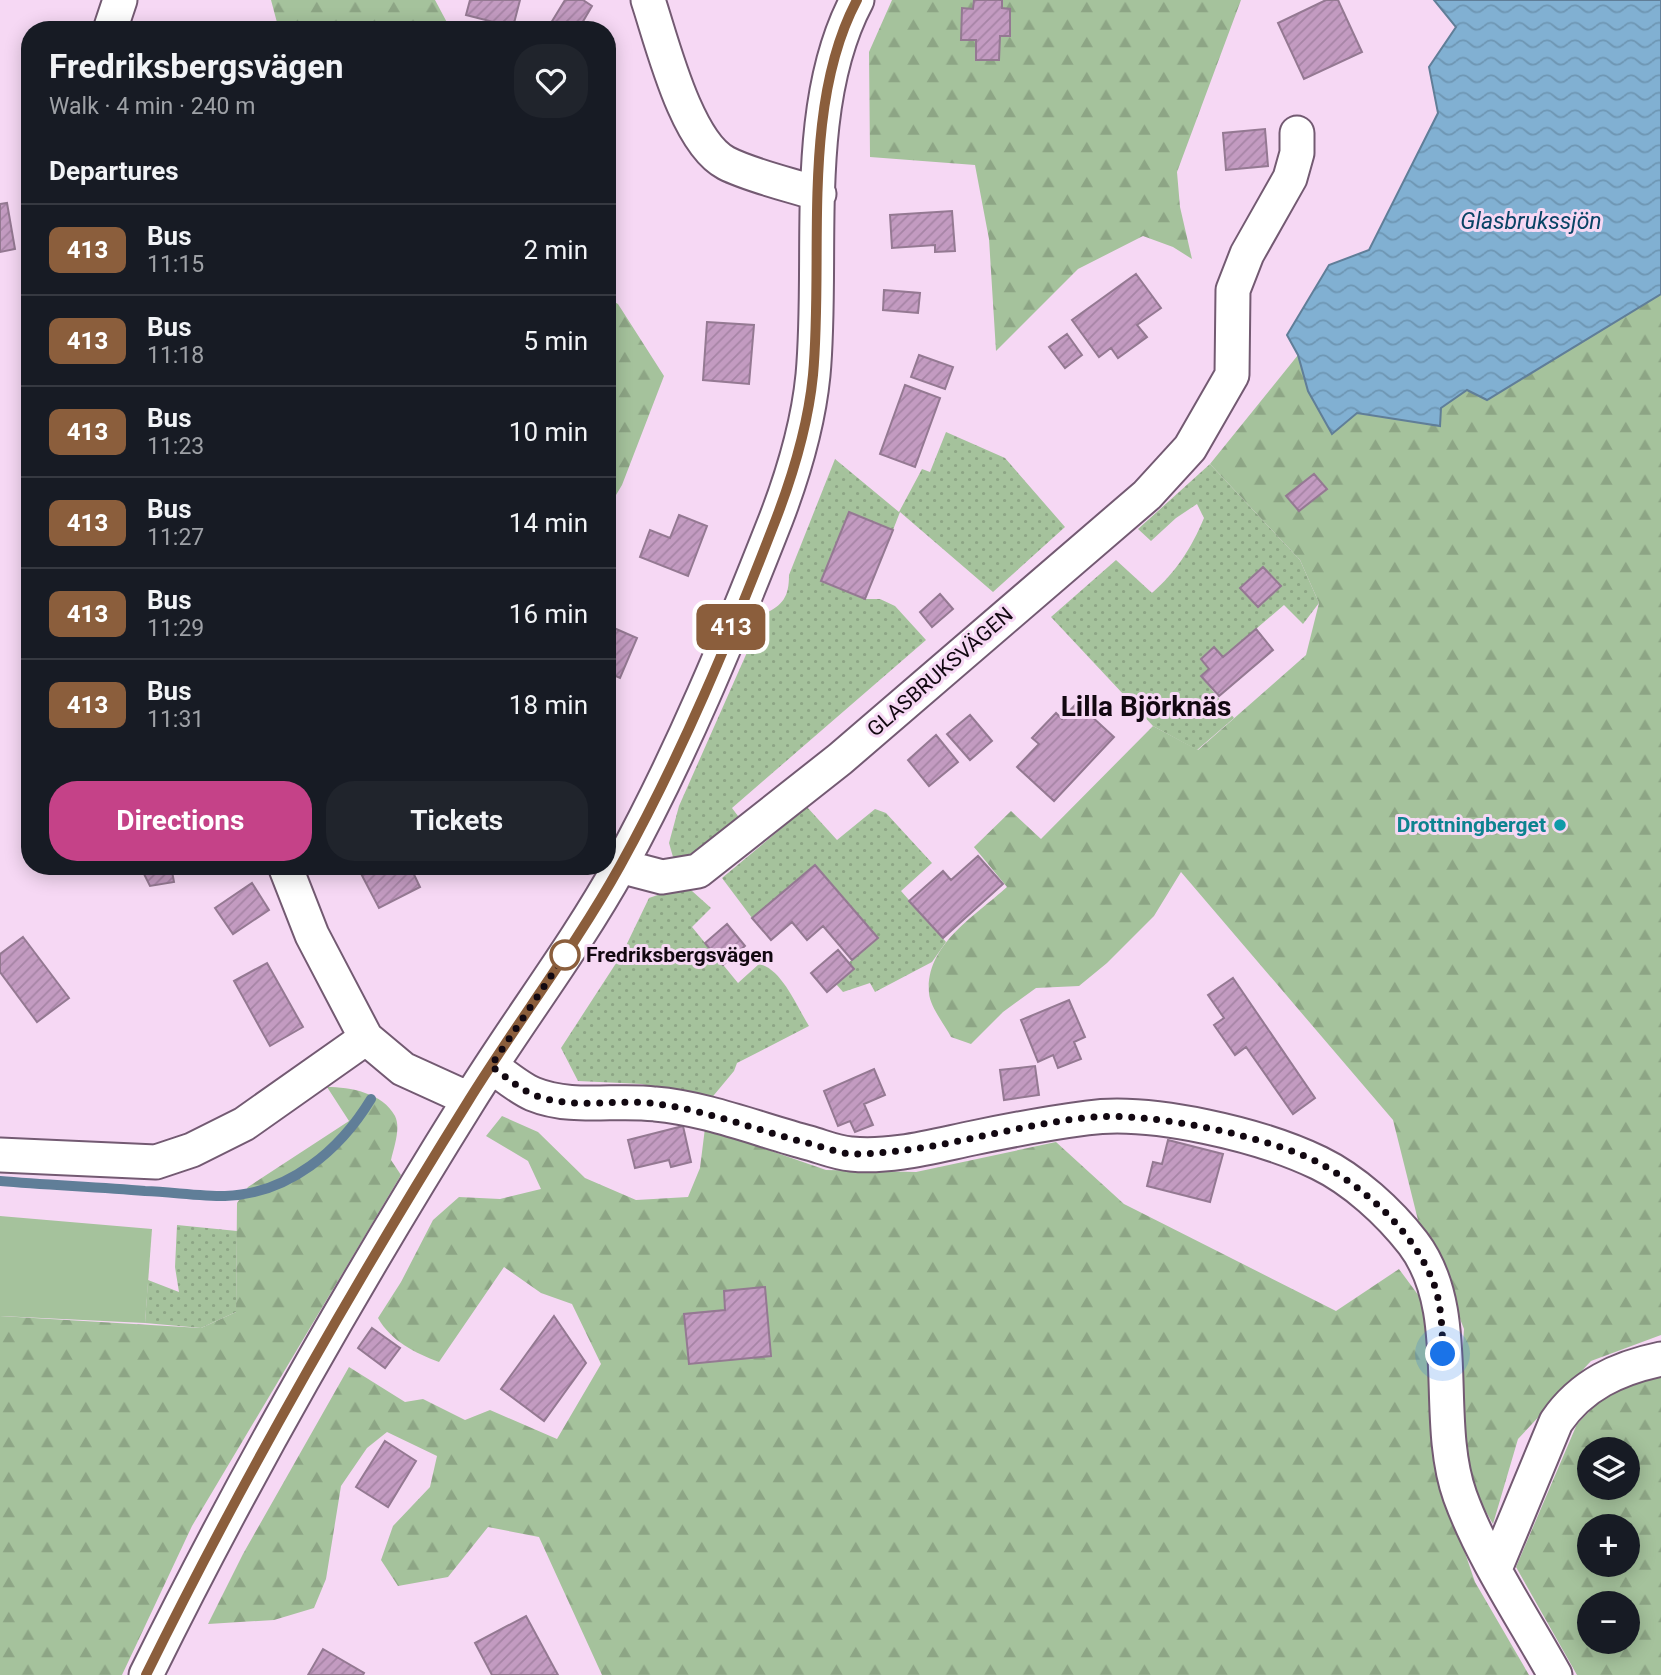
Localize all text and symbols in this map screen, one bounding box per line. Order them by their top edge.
button: heart [514,44,588,118]
text: Fredriksbergsvägen [49,47,344,86]
text: Walk · 4 min · 240 m [49,93,255,120]
text: Departures [49,156,179,186]
water label: Glasbrukssjön [1460,208,1602,235]
text: Bus [147,221,192,251]
text: 2 min [523,235,588,265]
text: 413 [67,236,108,264]
text: 11:15 [147,251,204,278]
text: Bus [147,312,192,342]
text: 5 min [523,326,588,356]
text: 413 [67,327,108,355]
text: 11:18 [147,342,204,369]
text: Bus [147,403,192,433]
text: 10 min [509,417,588,447]
text: 413 [67,418,108,446]
text: 11:23 [147,433,204,460]
text: Bus [147,494,192,524]
text: 14 min [509,508,588,538]
text: 413 [67,509,108,537]
text: 11:27 [147,524,204,551]
text: Bus [147,585,192,615]
text: 16 min [509,599,588,629]
text: 413 [67,600,108,628]
street label: GLASBRUKSVÄGEN [862,602,1018,742]
line badge: 413 [691,604,771,650]
text: 413 [710,613,752,641]
text: 11:29 [147,615,204,642]
text: Bus [147,676,192,706]
text: 18 min [509,690,588,720]
district label: Lilla Björknäs [1061,690,1231,723]
text: 413 [67,691,108,719]
text: 11:31 [147,706,204,733]
button: Directions [49,781,312,861]
button: Tickets [326,781,588,861]
place label: Drottningberget [1397,813,1546,837]
marker: Drottningberget [1552,817,1568,833]
marker: Fredriksbergsvägen [550,940,580,970]
place label: Fredriksbergsvägen [586,943,773,967]
your location [1425,1336,1460,1371]
map controls [1577,1437,1640,1654]
button: layers [1577,1437,1640,1500]
button: + [1577,1514,1640,1577]
button: − [1577,1591,1640,1654]

